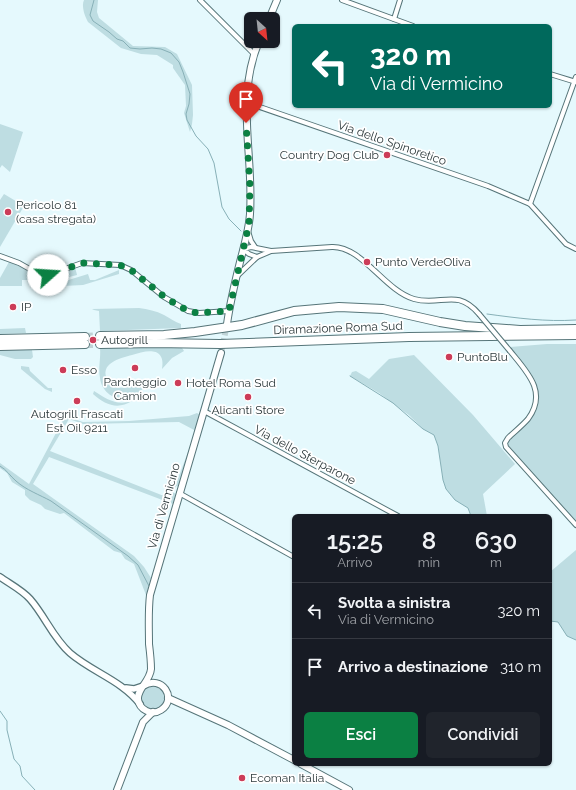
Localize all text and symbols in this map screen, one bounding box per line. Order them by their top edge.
north arrow [244,12,280,48]
map controls [244,12,280,48]
text: 320 m [370,39,451,72]
icon: left [304,40,356,92]
text: Via di Vermicino [370,73,503,94]
pin [229,82,263,123]
icon: arrive [235,88,257,110]
street label: Via dello Spinoretico [336,118,448,168]
place label: Country Dog Club [280,148,379,162]
marker: Country Dog Club [382,150,392,160]
place label: Pericolo 81 (casa stregata) [16,198,96,226]
marker: Pericolo 81 (casa stregata) [3,207,13,217]
position arrow [27,254,69,296]
place label: Punto VerdeOliva [375,255,471,269]
marker: Punto VerdeOliva [362,257,372,267]
place label: IP [21,300,32,314]
marker: IP [8,302,18,312]
street label: Diramazione Roma Sud [273,319,403,337]
place label: Autogrill [101,333,149,347]
marker: Autogrill [88,335,98,345]
place label: PuntoBlu [457,350,508,364]
marker: PuntoBlu [444,352,454,362]
place label: Esso [71,363,97,377]
marker: Parcheggio Camion [130,363,140,373]
marker: Esso [58,365,68,375]
place label: Parcheggio Camion [103,375,167,403]
place label: Hotel Roma Sud [186,376,276,390]
marker: Hotel Roma Sud [173,378,183,388]
marker: Alicanti Store [243,392,253,402]
marker: Autogrill Frascati Est Oil 9211 [72,396,82,406]
place label: Alicanti Store [211,403,285,417]
place label: Autogrill Frascati Est Oil 9211 [31,407,123,435]
street label: Via dello Sterparone [252,422,358,488]
street label: Via di Vermicino [145,461,183,551]
text: 15:25 [327,526,383,555]
text: 8 [422,526,436,555]
text: 630 [475,526,517,555]
text: Arrivo [337,555,372,570]
text: min [418,555,440,570]
text: m [490,555,502,570]
text: Svolta a sinistra [338,594,450,612]
icon: left [304,600,326,622]
text: 320 m [497,602,540,620]
text: Via di Vermicino [338,612,434,627]
icon: arrive [304,656,326,678]
text: Arrivo a destinazione [338,658,488,676]
text: 310 m [500,658,541,676]
button: Esci [304,712,418,758]
button: Condividi [426,712,540,758]
place label: Ecoman Italia [250,771,324,785]
marker: Ecoman Italia [237,773,247,783]

